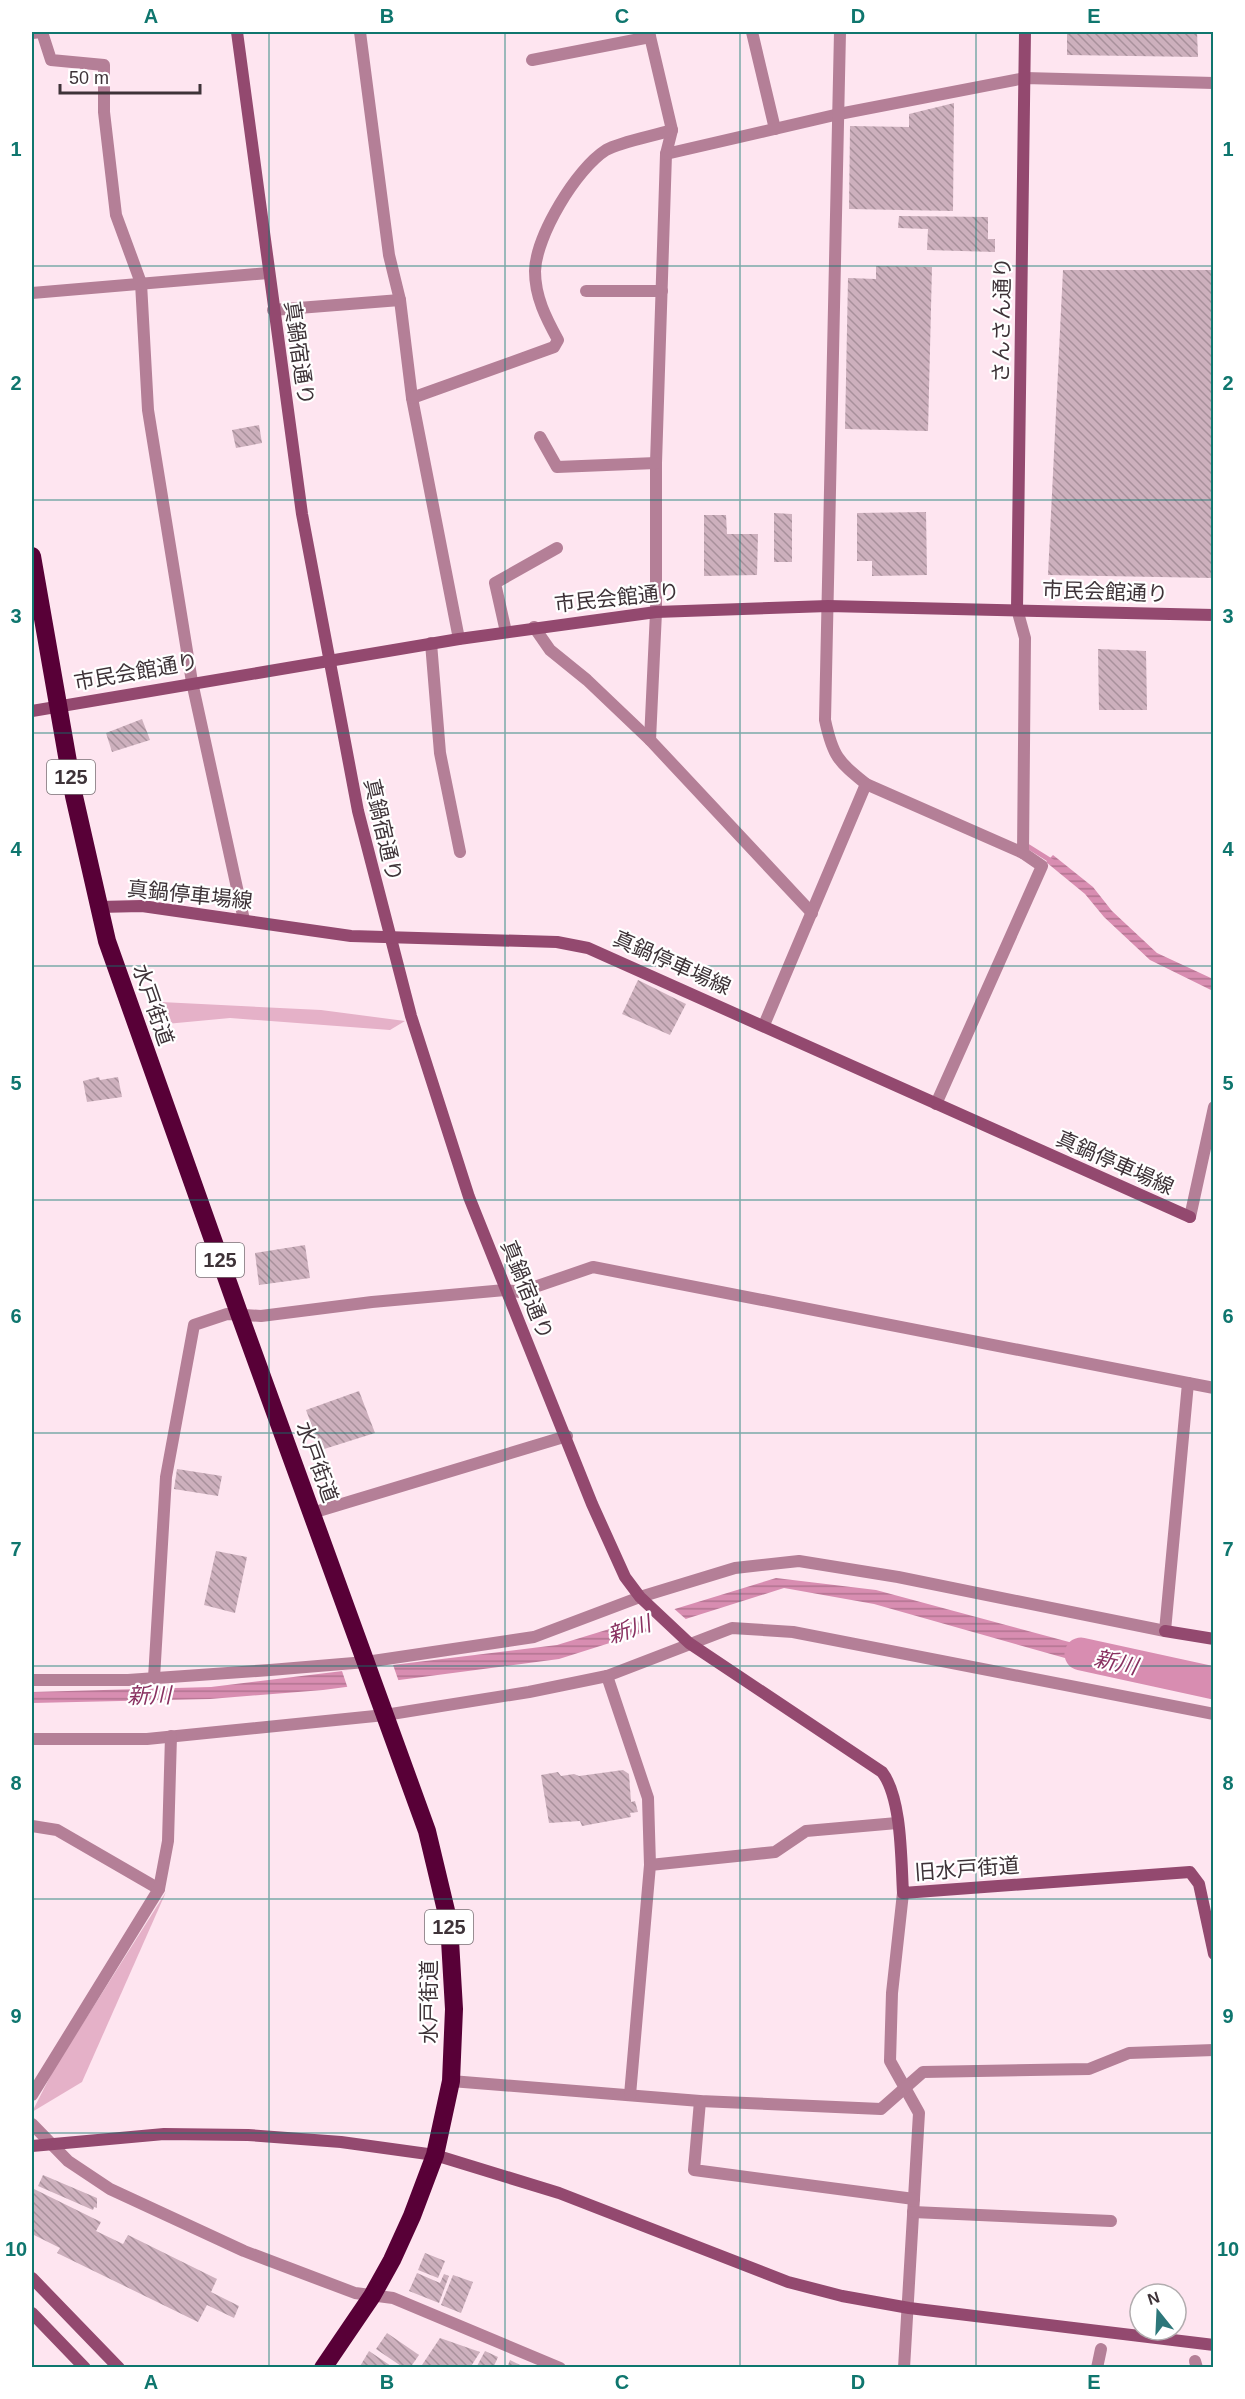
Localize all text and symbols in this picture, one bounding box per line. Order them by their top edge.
text: A [144,5,158,27]
text: B [380,5,394,27]
text: C [615,5,629,27]
text: D [851,5,865,27]
text: E [1087,5,1101,27]
scale bar [60,57,200,95]
text: 50 m [69,68,109,88]
text: 1 [10,138,22,160]
text: 1 [1222,138,1234,160]
street label: さんさん通り [989,257,1014,383]
street label: 真鍋宿通り [281,299,318,407]
text: 2 [10,372,22,394]
text: 2 [1222,372,1234,394]
street label: 市民会館通り [1042,578,1168,605]
street label: 市民会館通り [553,579,681,616]
text: 3 [10,605,22,627]
text: 3 [1222,605,1234,627]
street label: 市民会館通り [72,649,200,694]
road number: 125 [47,760,95,794]
street label: 真鍋宿通り [360,776,407,884]
text: 4 [10,838,22,860]
text: 4 [1222,838,1234,860]
street label: 真鍋停車場線 [126,876,254,913]
street label: 真鍋停車場線 [610,926,734,999]
street label: 水戸街道 [129,961,178,1048]
text: 5 [10,1072,22,1094]
text: 5 [1222,1072,1234,1094]
street label: 真鍋停車場線 [1053,1126,1177,1199]
street label: 真鍋宿通り [497,1237,558,1343]
road number: 125 [196,1243,244,1277]
text: 6 [10,1305,22,1327]
text: 6 [1222,1305,1234,1327]
street label: 水戸街道 [292,1418,343,1505]
text: 7 [10,1538,22,1560]
text: 7 [1222,1538,1234,1560]
water label: 新川 [604,1610,656,1648]
water label: 新川 [1092,1646,1142,1680]
water label: 新川 [127,1683,173,1708]
text: 8 [10,1772,22,1794]
text: 8 [1222,1772,1234,1794]
street label: 旧水戸街道 [914,1853,1020,1884]
road number: 125 [425,1910,473,1944]
street label: 水戸街道 [417,1960,440,2044]
text: 9 [10,2005,22,2027]
text: 9 [1222,2005,1234,2027]
text: 10 [5,2238,27,2260]
text: 10 [1217,2238,1239,2260]
north arrow [1128,2282,1188,2342]
text: N [1145,2288,1162,2308]
text: A [144,2371,158,2393]
text: B [380,2371,394,2393]
text: C [615,2371,629,2393]
text: D [851,2371,865,2393]
text: E [1087,2371,1101,2393]

